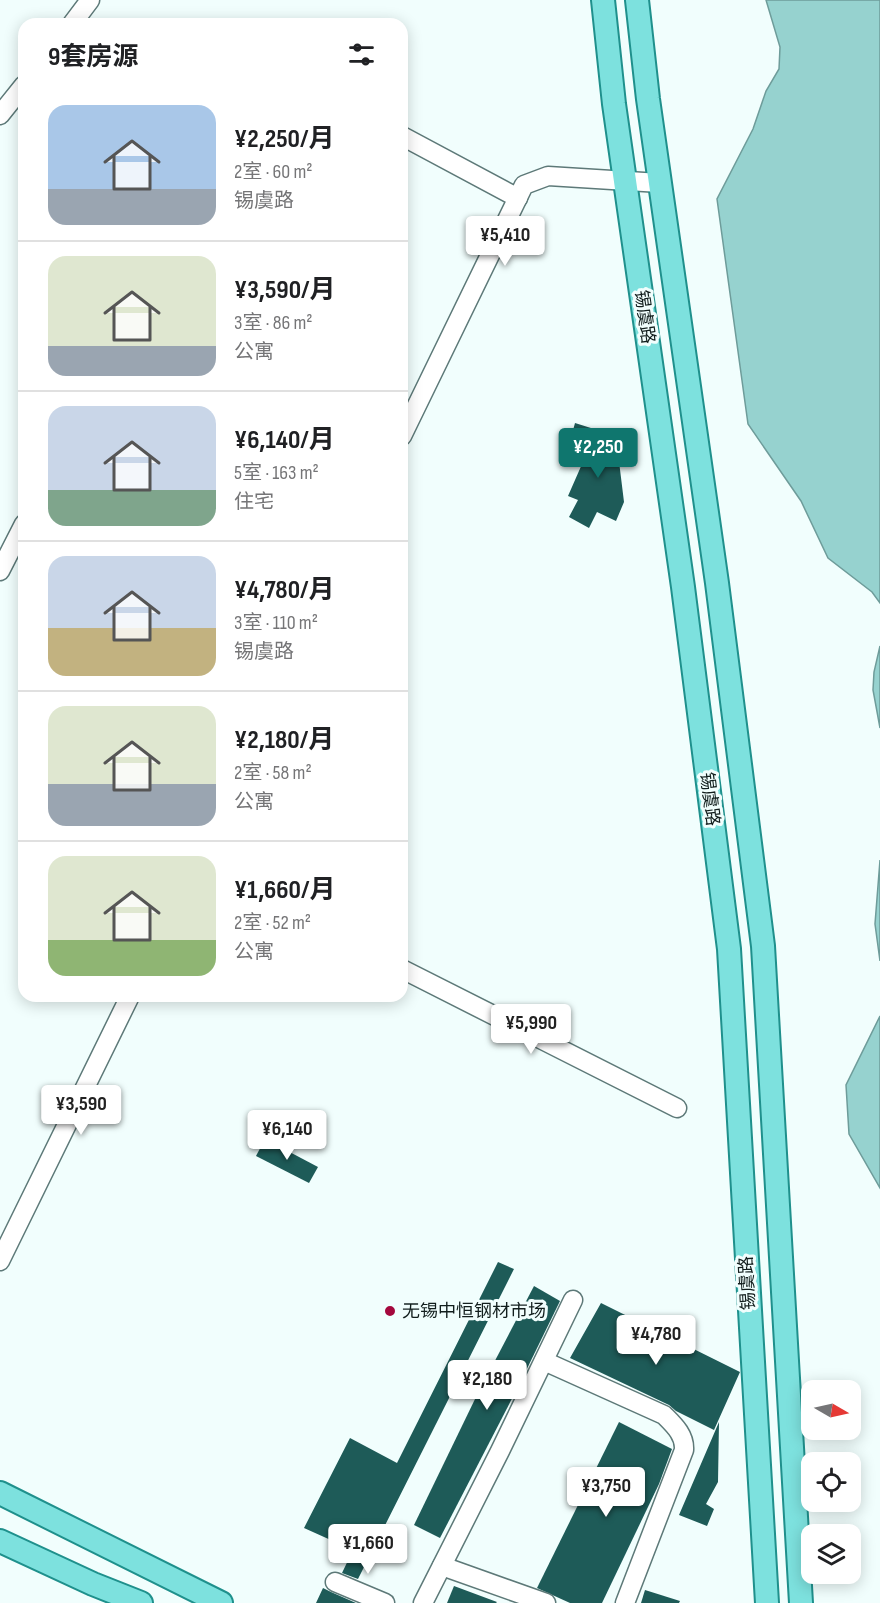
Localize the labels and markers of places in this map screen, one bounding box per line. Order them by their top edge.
pin: ¥5,410 [456,216,554,267]
pin: ¥2,250 [549,428,647,479]
pin: ¥5,990 [482,1004,580,1055]
pin: ¥3,590 [32,1085,130,1136]
pin: ¥6,140 [238,1110,336,1161]
place label: 无锡中恒钢材市场 [402,1301,546,1322]
marker: 无锡中恒钢材市场 [383,1304,397,1318]
pin: ¥4,780 [607,1315,705,1366]
pin: ¥2,180 [438,1360,536,1411]
pin: ¥3,750 [557,1467,655,1518]
pin: ¥1,660 [319,1524,417,1575]

